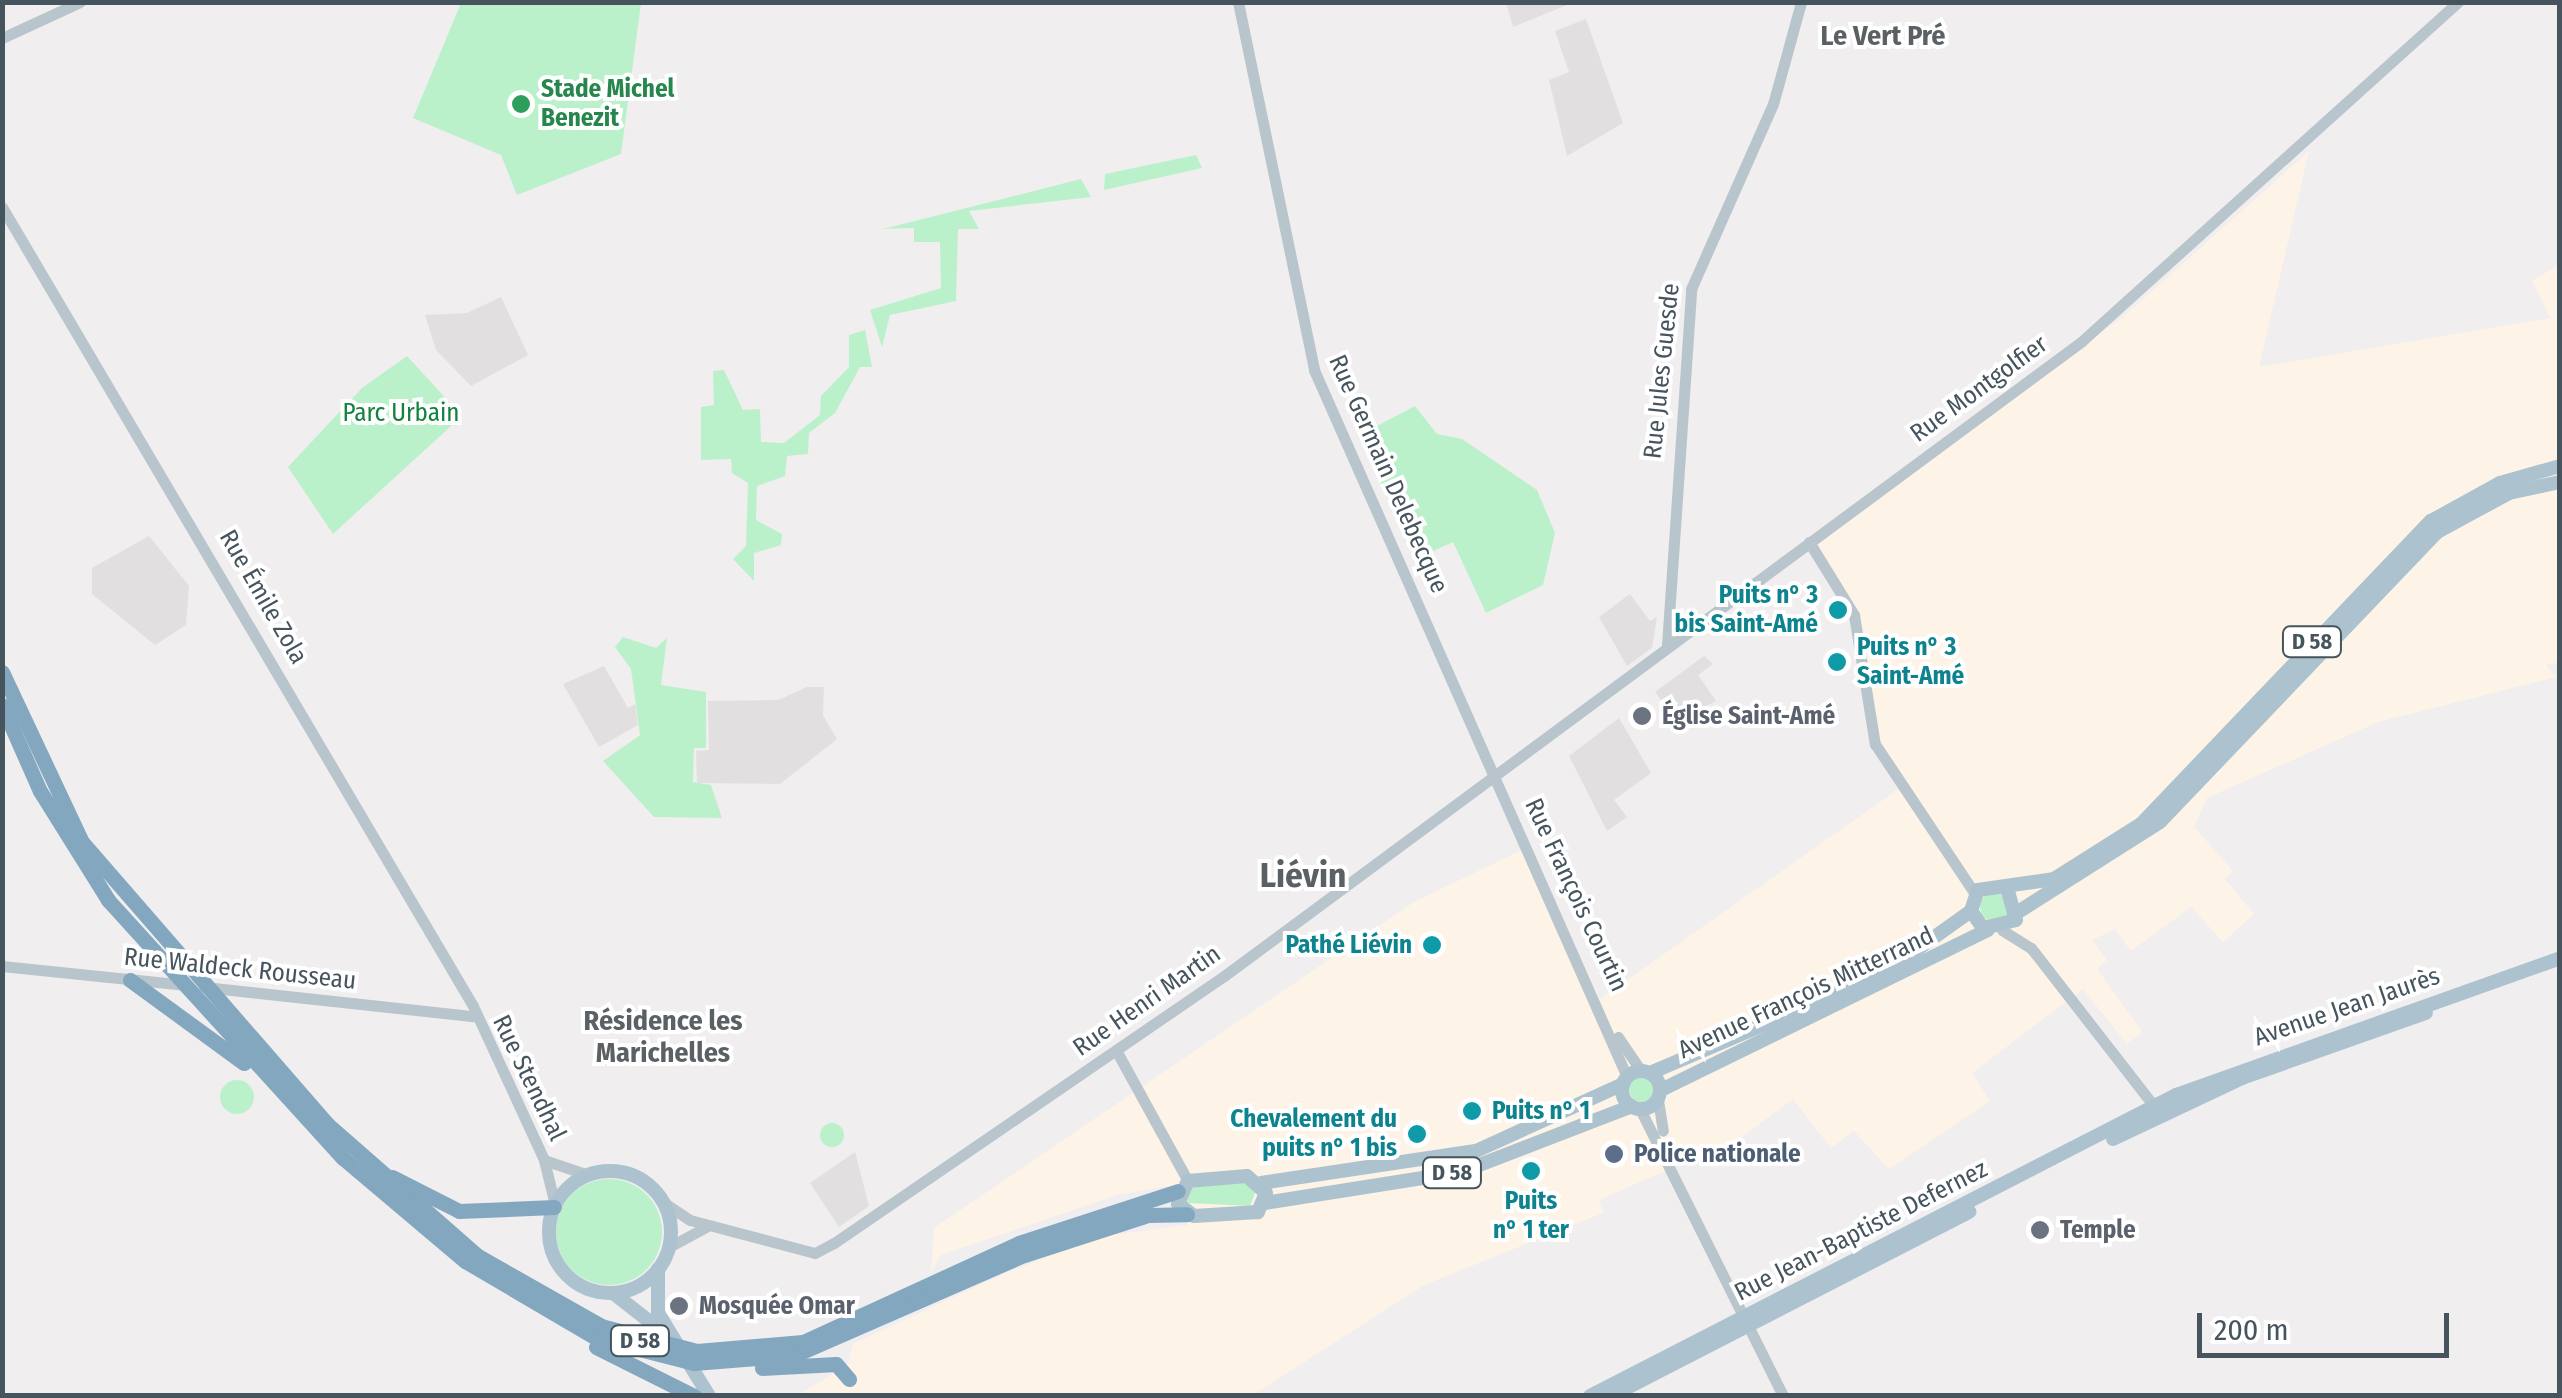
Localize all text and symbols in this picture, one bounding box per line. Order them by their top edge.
district label: Le Vert Pré [1821,19,1945,53]
place label: Stade Michel Benezit [541,75,674,134]
marker: Stade Michel Benezit [510,93,532,115]
street label: Rue Jules Guesde [1638,282,1686,460]
street label: Rue Montgolfier [1905,329,2053,449]
street label: Rue Germain Delebecque [1322,350,1454,598]
park label: Parc Urbain [343,398,459,428]
street label: Rue Émile Zola [213,525,313,669]
place label: Puits n° 3 bis Saint-Amé [1675,581,1818,640]
marker: Puits n° 3 bis Saint-Amé [1827,599,1849,621]
road number: D 58 [2280,625,2344,659]
place label: Puits n° 3 Saint-Amé [1857,633,1964,692]
marker: Puits n° 3 Saint-Amé [1826,651,1848,673]
place label: Église Saint-Amé [1662,701,1835,731]
marker: Église Saint-Amé [1631,705,1653,727]
street label: Rue François Courtin [1518,794,1634,996]
district label: Liévin [1260,854,1346,896]
street label: Avenue François Mitterrand [1673,921,1939,1065]
place label: Pathé Liévin [1285,930,1412,960]
marker: Pathé Liévin [1421,934,1443,956]
street label: Rue Henri Martin [1068,939,1226,1063]
street label: Rue Waldeck Rousseau [122,942,358,996]
street label: Avenue Jean Jaurès [2250,961,2444,1053]
district label: Résidence les Marichelles [584,1004,742,1070]
street label: Rue Stendhal [486,1010,572,1146]
place label: Puits n° 1 [1492,1096,1590,1126]
marker: Puits n° 1 [1461,1100,1483,1122]
place label: Chevalement du puits n° 1 bis [1230,1105,1397,1164]
marker: Chevalement du puits n° 1 bis [1406,1123,1428,1145]
place label: Police nationale [1634,1139,1801,1169]
marker: Police nationale [1603,1143,1625,1165]
street label: Rue Jean-Baptiste Defernez [1730,1154,1992,1308]
road number: D 58 [1420,1156,1484,1190]
marker: Puits n° 1 ter [1520,1160,1542,1182]
place label: Puits n° 1 ter [1493,1187,1569,1246]
place label: Temple [2060,1215,2136,1245]
marker: Temple [2029,1219,2051,1241]
place label: Mosquée Omar [699,1291,855,1321]
scale bar [2202,1293,2454,1355]
marker: Mosquée Omar [668,1295,690,1317]
text: 200 m [2214,1312,2289,1348]
road number: D 58 [608,1324,672,1358]

